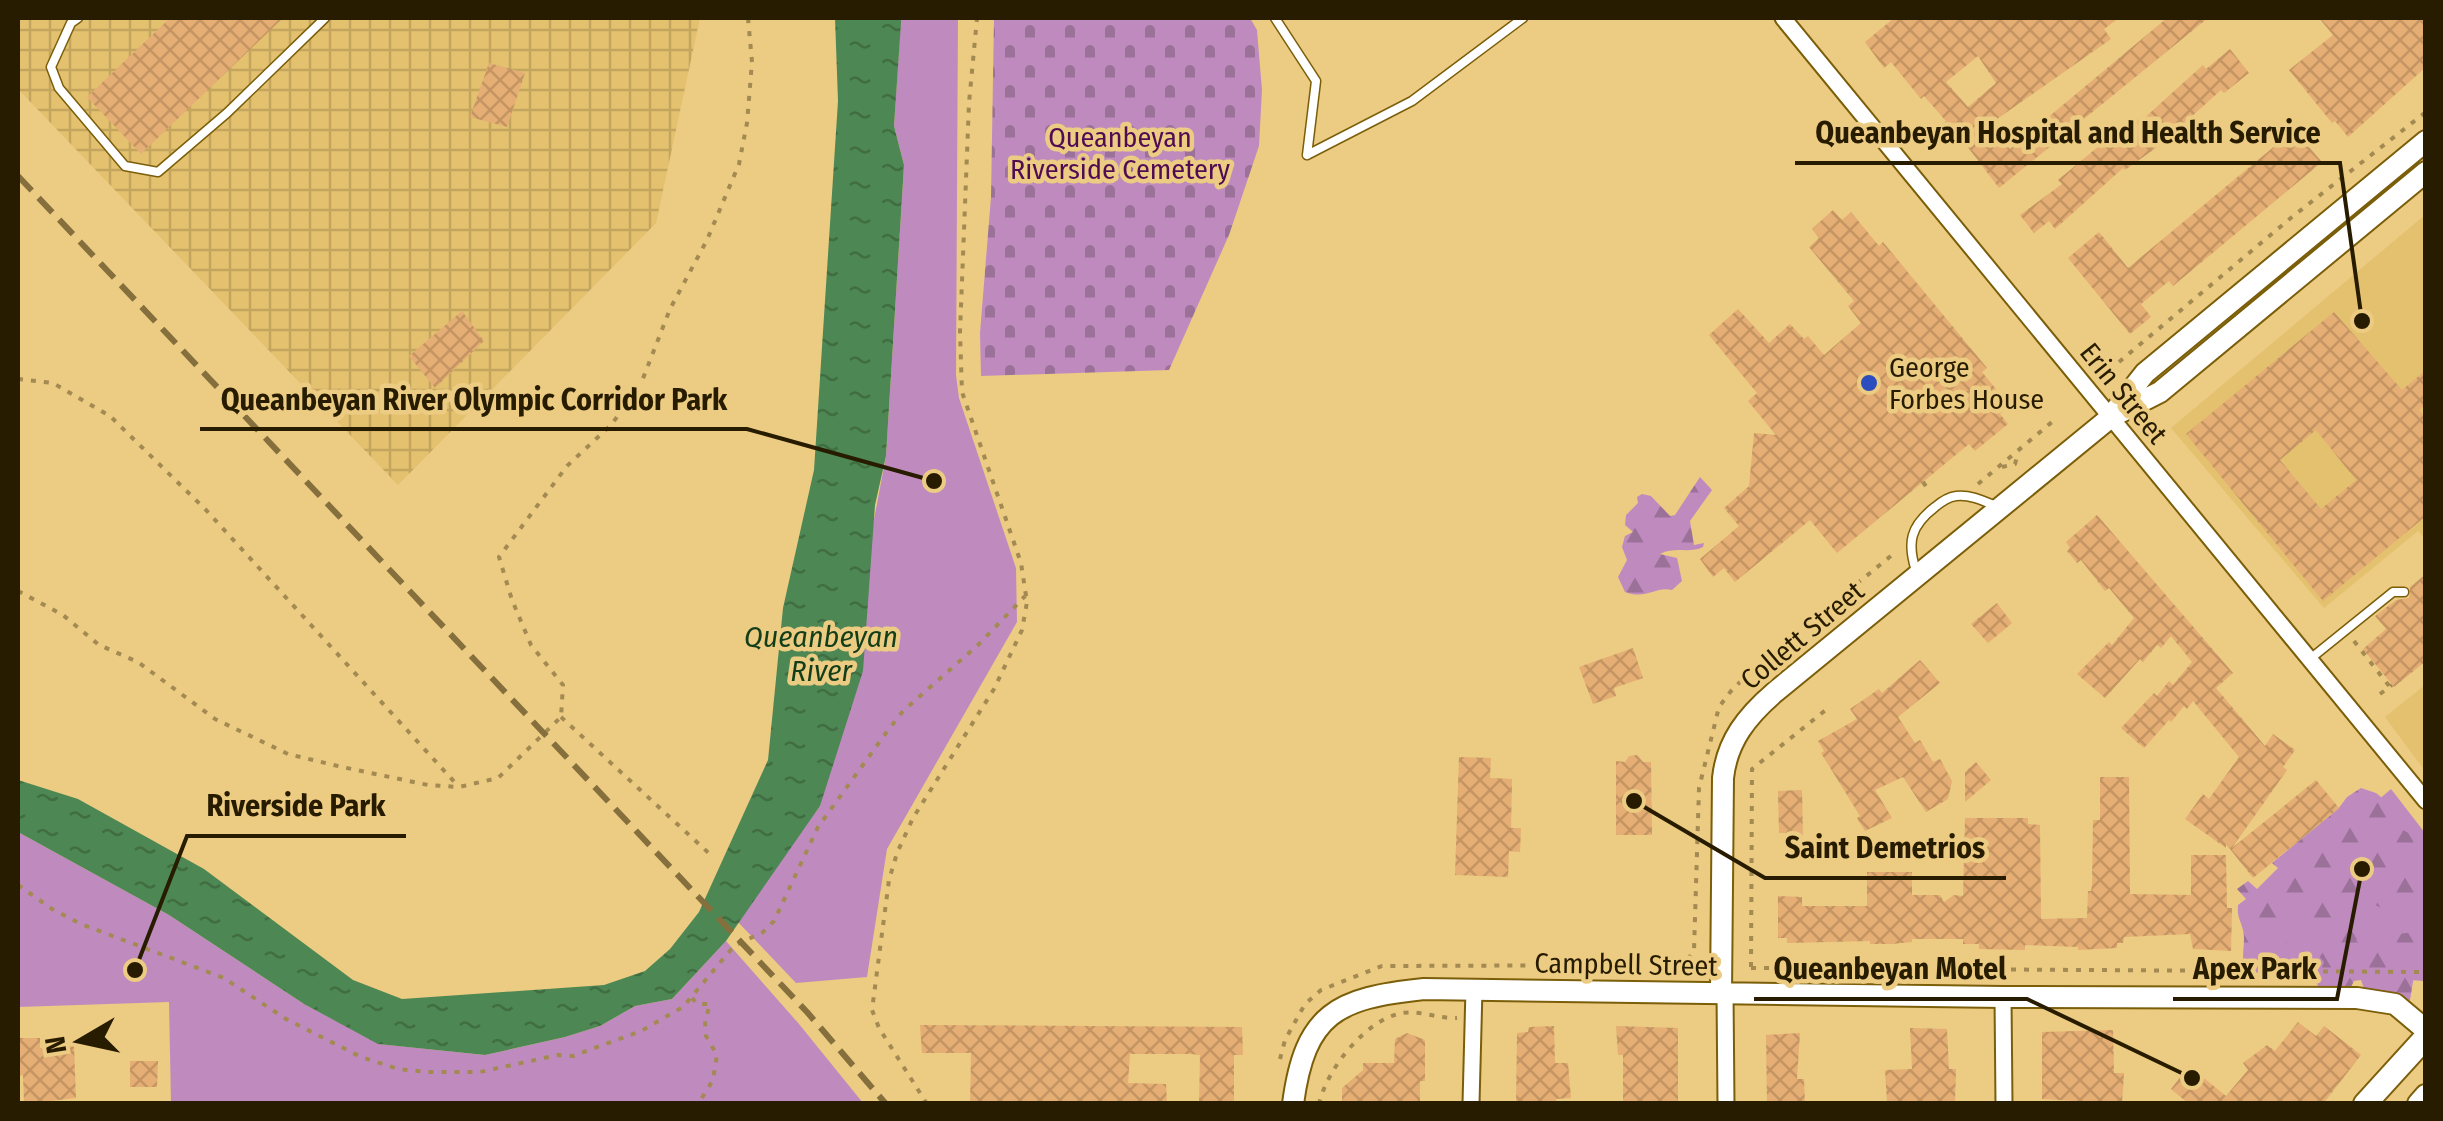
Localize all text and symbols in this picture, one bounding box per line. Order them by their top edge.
callout: Queanbeyan Hospital and Health Service [1795,103,2340,163]
text: Queanbeyan Hospital and Health Service [1815,115,2321,151]
park label: Queanbeyan Riverside Cemetery [1010,121,1231,186]
street label: Erin Street [2073,336,2175,451]
place label: George Forbes House [1889,351,2044,416]
callout: Queanbeyan River Olympic Corridor Park [200,369,747,429]
marker: George Forbes House [1858,372,1880,394]
text: Queanbeyan River Olympic Corridor Park [221,382,728,418]
street label: Collett Street [1734,574,1871,696]
water label: Queanbeyan River [744,619,898,689]
callout: Riverside Park [187,776,406,836]
text: Riverside Park [206,788,386,824]
callout: Saint Demetrios [1765,818,2006,878]
text: Saint Demetrios [1785,830,1985,866]
callout: Queanbeyan Motel [1754,939,2027,999]
callout: Apex Park [2173,939,2337,999]
street label: Campbell Street [1534,946,1719,983]
text: Queanbeyan Motel [1774,951,2007,987]
text: Apex Park [2192,951,2318,987]
north arrow [30,991,130,1091]
text: N [38,1034,73,1056]

